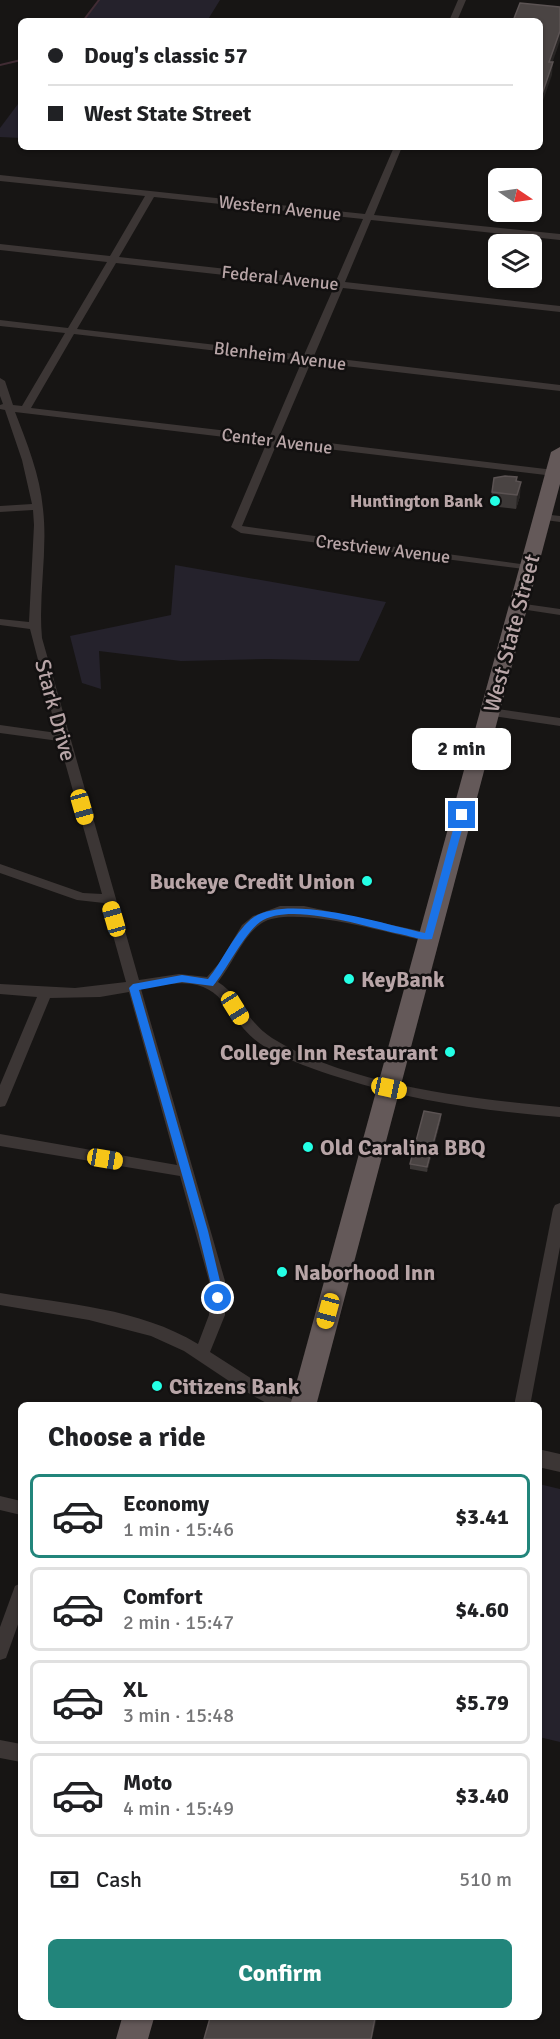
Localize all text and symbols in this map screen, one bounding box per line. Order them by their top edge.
text: Doug's classic 57 [84,42,248,69]
text: West State Street [84,100,251,127]
north arrow [488,168,542,222]
map controls [488,168,542,288]
street label: Western Avenue [218,191,342,225]
button: layers [488,234,542,288]
street label: Federal Avenue [220,261,340,295]
street label: Blenheim Avenue [213,337,347,375]
street label: Center Avenue [220,423,334,459]
place label: Huntington Bank [350,490,484,512]
marker: Huntington Bank [488,494,502,508]
street label: Crestview Avenue [314,530,452,568]
street label: West State Street [477,551,546,715]
street label: Stark Drive [29,656,82,764]
callout: 2 min [412,728,512,770]
text: 2 min [437,736,486,761]
car [68,787,96,827]
route end [448,801,475,828]
place label: Buckeye Credit Union [150,868,355,895]
marker: Buckeye Credit Union [360,874,374,888]
car [100,899,128,939]
place label: KeyBank [361,966,445,993]
marker: KeyBank [342,972,356,986]
car [218,988,252,1028]
place label: College Inn Restaurant [220,1039,438,1066]
marker: College Inn Restaurant [443,1045,457,1059]
car [370,1075,408,1101]
place label: Old Caralina BBQ [320,1134,486,1161]
marker: Old Caralina BBQ [301,1140,315,1154]
car [86,1147,124,1171]
place label: Naborhood Inn [294,1259,435,1286]
marker: Naborhood Inn [275,1265,289,1279]
route start [204,1284,231,1311]
car [315,1291,341,1331]
place label: Citizens Bank [169,1373,300,1400]
marker: Citizens Bank [150,1379,164,1393]
text: Choose a ride [48,1421,206,1454]
icon: car [51,1489,105,1543]
text: Economy [123,1490,209,1517]
text: $3.41 [455,1503,509,1530]
text: 1 min · 15:46 [123,1517,234,1542]
icon: car [51,1582,105,1636]
text: Comfort [123,1583,203,1610]
text: $4.60 [455,1596,509,1623]
text: 2 min · 15:47 [123,1610,234,1635]
icon: car [51,1675,105,1729]
text: XL [123,1676,148,1703]
text: $5.79 [455,1689,509,1716]
text: 3 min · 15:48 [123,1703,234,1728]
icon: car [51,1768,105,1822]
text: Moto [123,1769,172,1796]
text: $3.40 [455,1782,509,1809]
text: 4 min · 15:49 [123,1796,234,1821]
icon: cash [48,1863,81,1896]
text: Cash [96,1866,142,1893]
text: 510 m [459,1867,512,1892]
button: Confirm [48,1939,512,2008]

